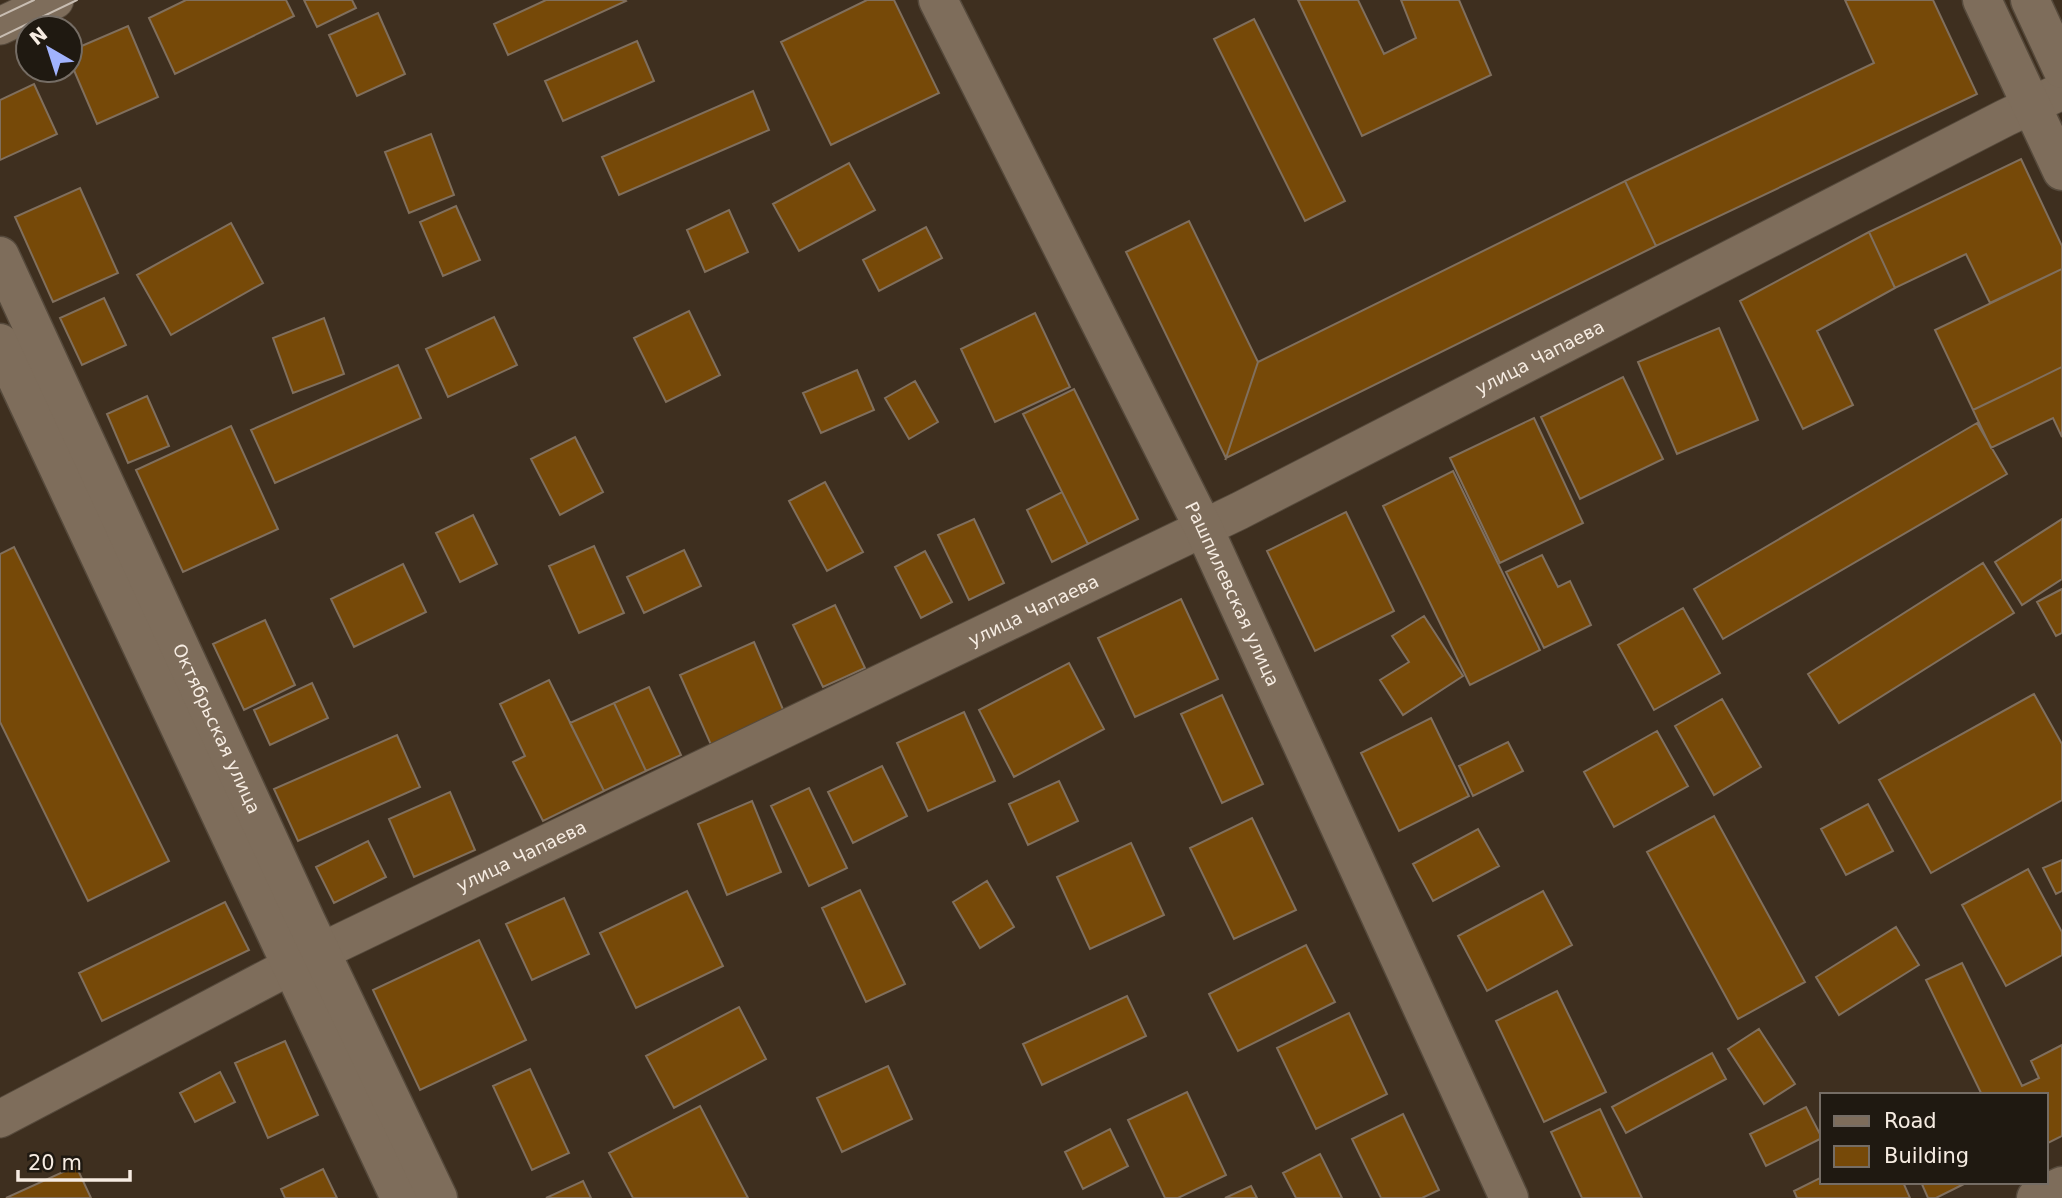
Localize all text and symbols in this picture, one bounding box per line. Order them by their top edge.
north arrow [14,14,84,84]
text: N [25,22,51,49]
street label: улица Чапаева [1472,315,1607,399]
street label: Рашпилевская улица [1181,498,1285,689]
street label: улица Чапаева [965,570,1102,650]
street label: Октябрьская улица [169,640,266,817]
street label: улица Чапаева [453,815,590,896]
legend [1820,1093,2048,1184]
text: Road [1884,1109,1937,1133]
scale bar [18,1138,130,1182]
text: Building [1884,1144,1969,1168]
text: 20 m [28,1151,82,1175]

